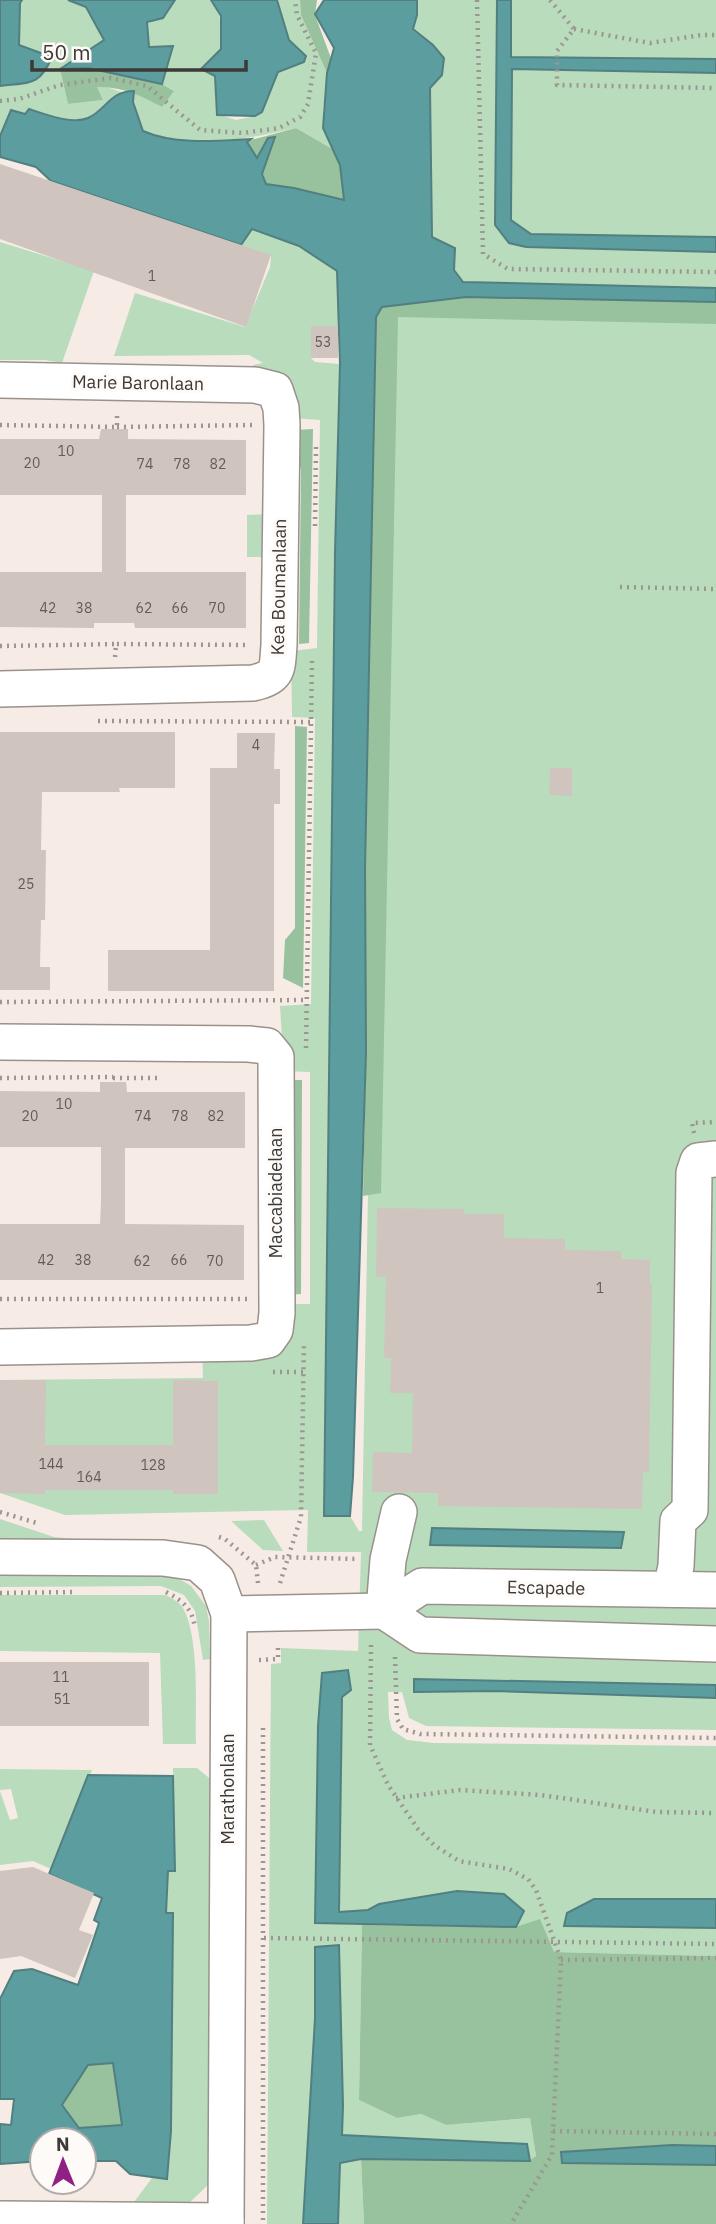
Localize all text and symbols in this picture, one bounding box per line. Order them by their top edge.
scale bar [32,28,245,72]
text: 50 m [42,38,91,66]
house number: 1 [148,267,156,285]
house number: 53 [315,333,331,351]
street label: Marie Baronlaan [72,370,204,395]
house number: 10 [58,442,74,460]
house number: 20 [24,454,40,472]
house number: 74 [137,455,153,473]
house number: 78 [174,455,190,473]
house number: 82 [210,455,226,473]
street label: Kea Boumanlaan [266,518,291,656]
house number: 42 [40,599,56,617]
house number: 38 [76,599,92,617]
house number: 62 [136,599,152,617]
house number: 66 [172,599,188,617]
house number: 70 [209,599,225,617]
house number: 4 [252,736,260,754]
house number: 25 [18,875,34,893]
house number: 10 [56,1095,72,1113]
house number: 20 [22,1107,38,1125]
house number: 74 [135,1107,151,1125]
house number: 78 [172,1107,188,1125]
house number: 82 [208,1107,224,1125]
street label: Maccabiadelaan [264,1127,287,1259]
house number: 42 [38,1251,54,1269]
house number: 38 [75,1251,91,1269]
house number: 66 [171,1251,187,1269]
house number: 62 [134,1252,150,1270]
house number: 70 [207,1252,223,1270]
house number: 1 [596,1279,604,1297]
house number: 144 [38,1455,64,1473]
house number: 128 [140,1456,166,1474]
house number: 164 [76,1468,102,1486]
street label: Escapade [507,1575,585,1600]
house number: 11 [53,1668,69,1686]
house number: 51 [54,1690,70,1708]
street label: Marathonlaan [216,1733,239,1845]
north arrow [28,2126,98,2196]
text: N [56,2132,70,2156]

